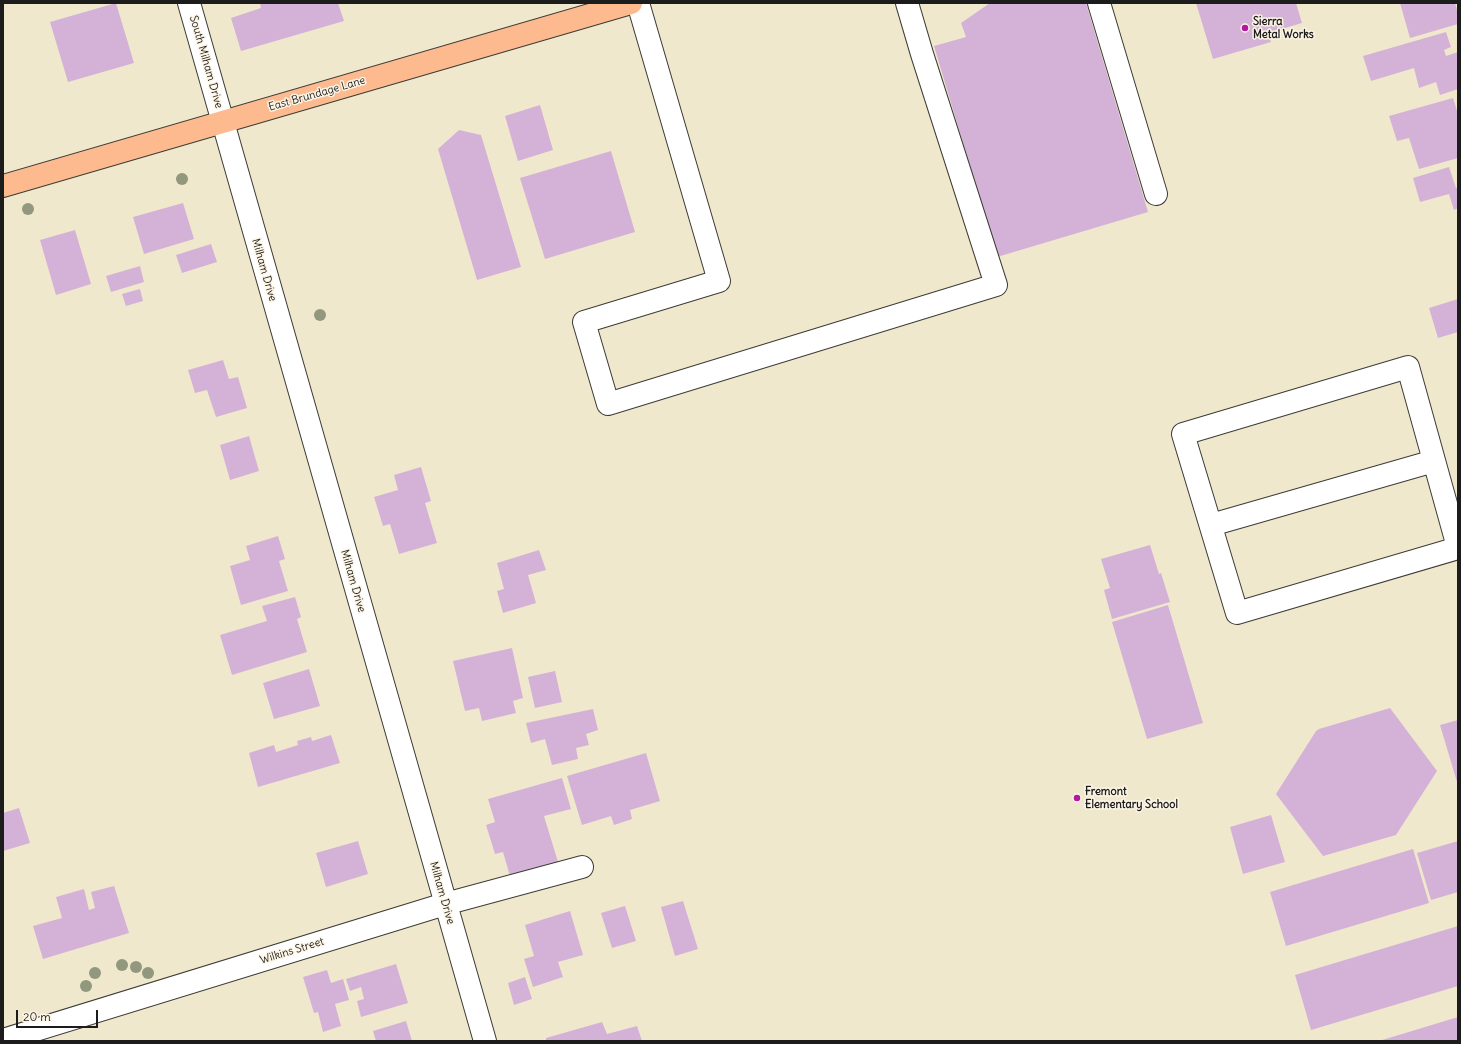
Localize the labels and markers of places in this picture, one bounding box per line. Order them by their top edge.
place label: Sierra Metal Works [1253,15,1314,41]
marker: Sierra Metal Works [1240,23,1250,33]
place label: Fremont Elementary School [1085,785,1178,811]
marker: Fremont Elementary School [1072,793,1082,803]

